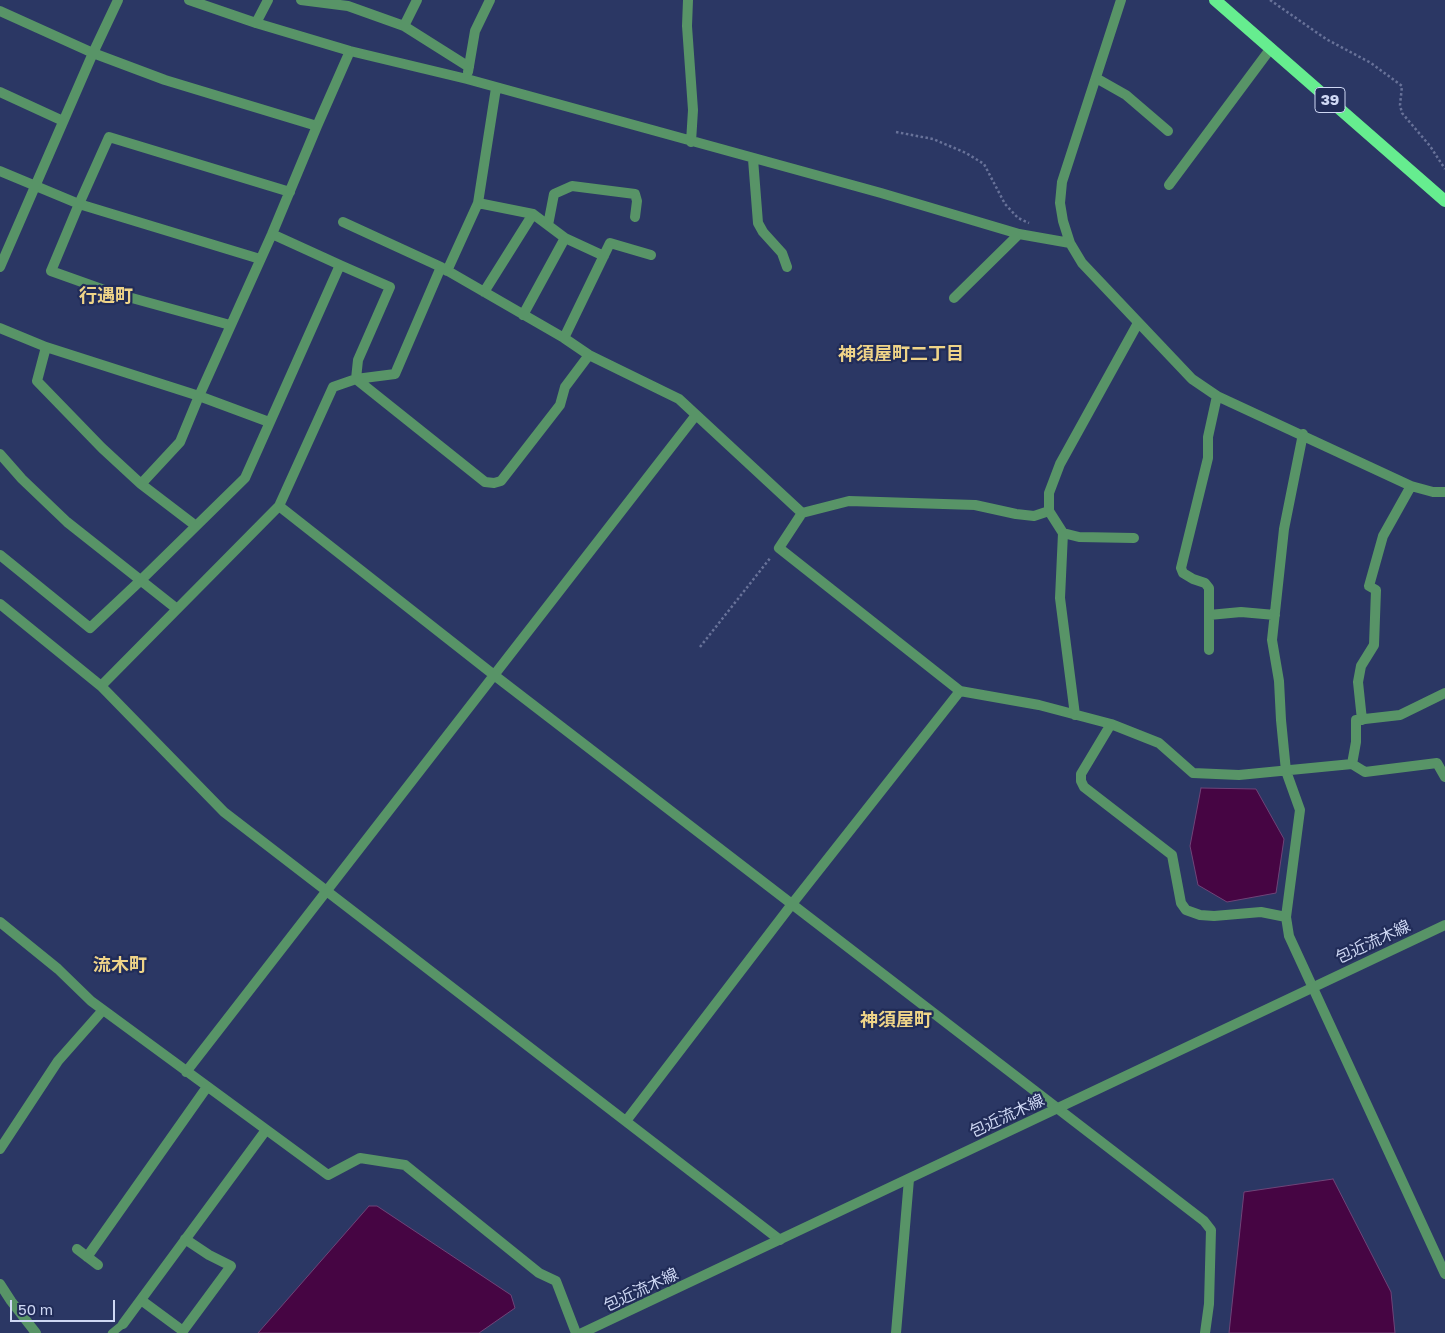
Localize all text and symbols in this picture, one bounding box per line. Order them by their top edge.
road number: 39 [1315,88,1345,112]
district label: 行遇町 [79,285,133,307]
district label: 神須屋町二丁目 [838,343,964,365]
street label: 包近流木線 [1333,916,1413,968]
district label: 流木町 [93,954,147,976]
district label: 神須屋町 [860,1009,932,1031]
street label: 包近流木線 [967,1090,1047,1142]
street label: 包近流木線 [601,1264,681,1316]
scale bar [12,1290,118,1322]
text: 50 m [18,1300,53,1318]

